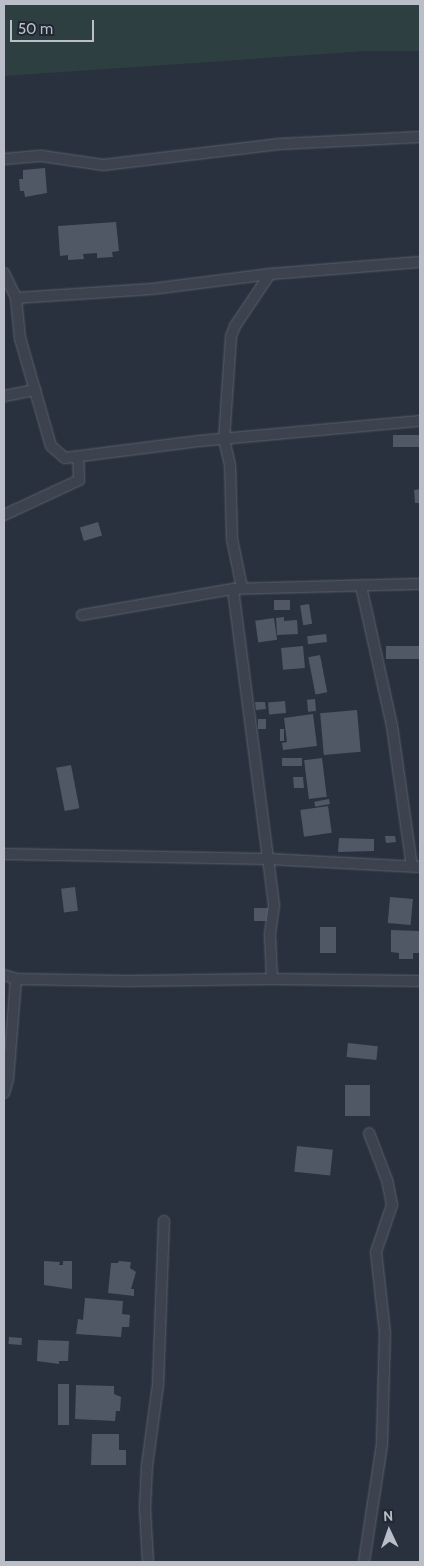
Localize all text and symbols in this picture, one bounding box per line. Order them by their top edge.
scale bar [12,10,96,42]
text: 50 m [18,20,53,38]
north arrow [364,1506,414,1556]
text: N [383,1507,394,1525]

